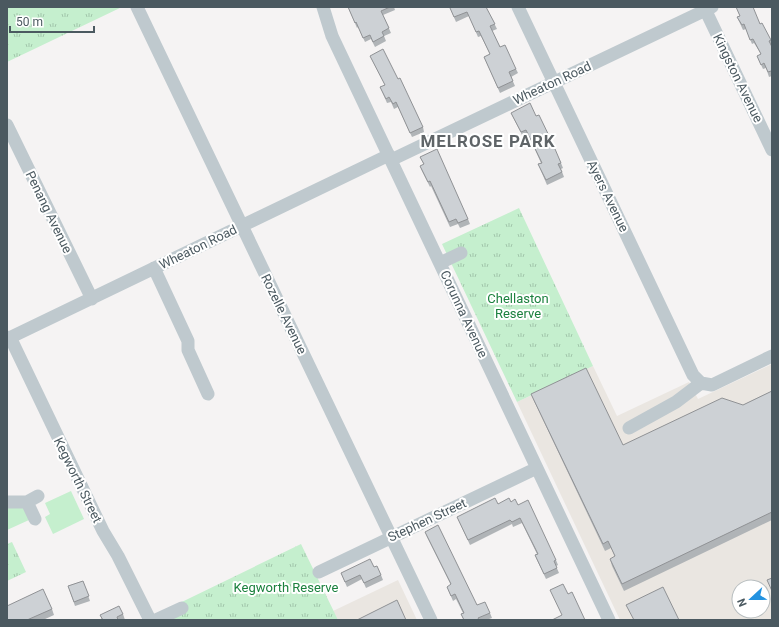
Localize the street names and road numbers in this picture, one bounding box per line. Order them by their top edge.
street label: Kingston Avenue [710,31,766,125]
street label: Wheaton Road [511,58,593,108]
street label: Ayers Avenue [584,158,632,234]
street label: Penang Avenue [23,168,75,256]
street label: Wheaton Road [157,222,239,272]
street label: Corunna Avenue [437,268,491,360]
street label: Rozelle Avenue [258,271,310,357]
street label: Kegworth Street [51,435,105,525]
street label: Stephen Street [385,495,469,545]

